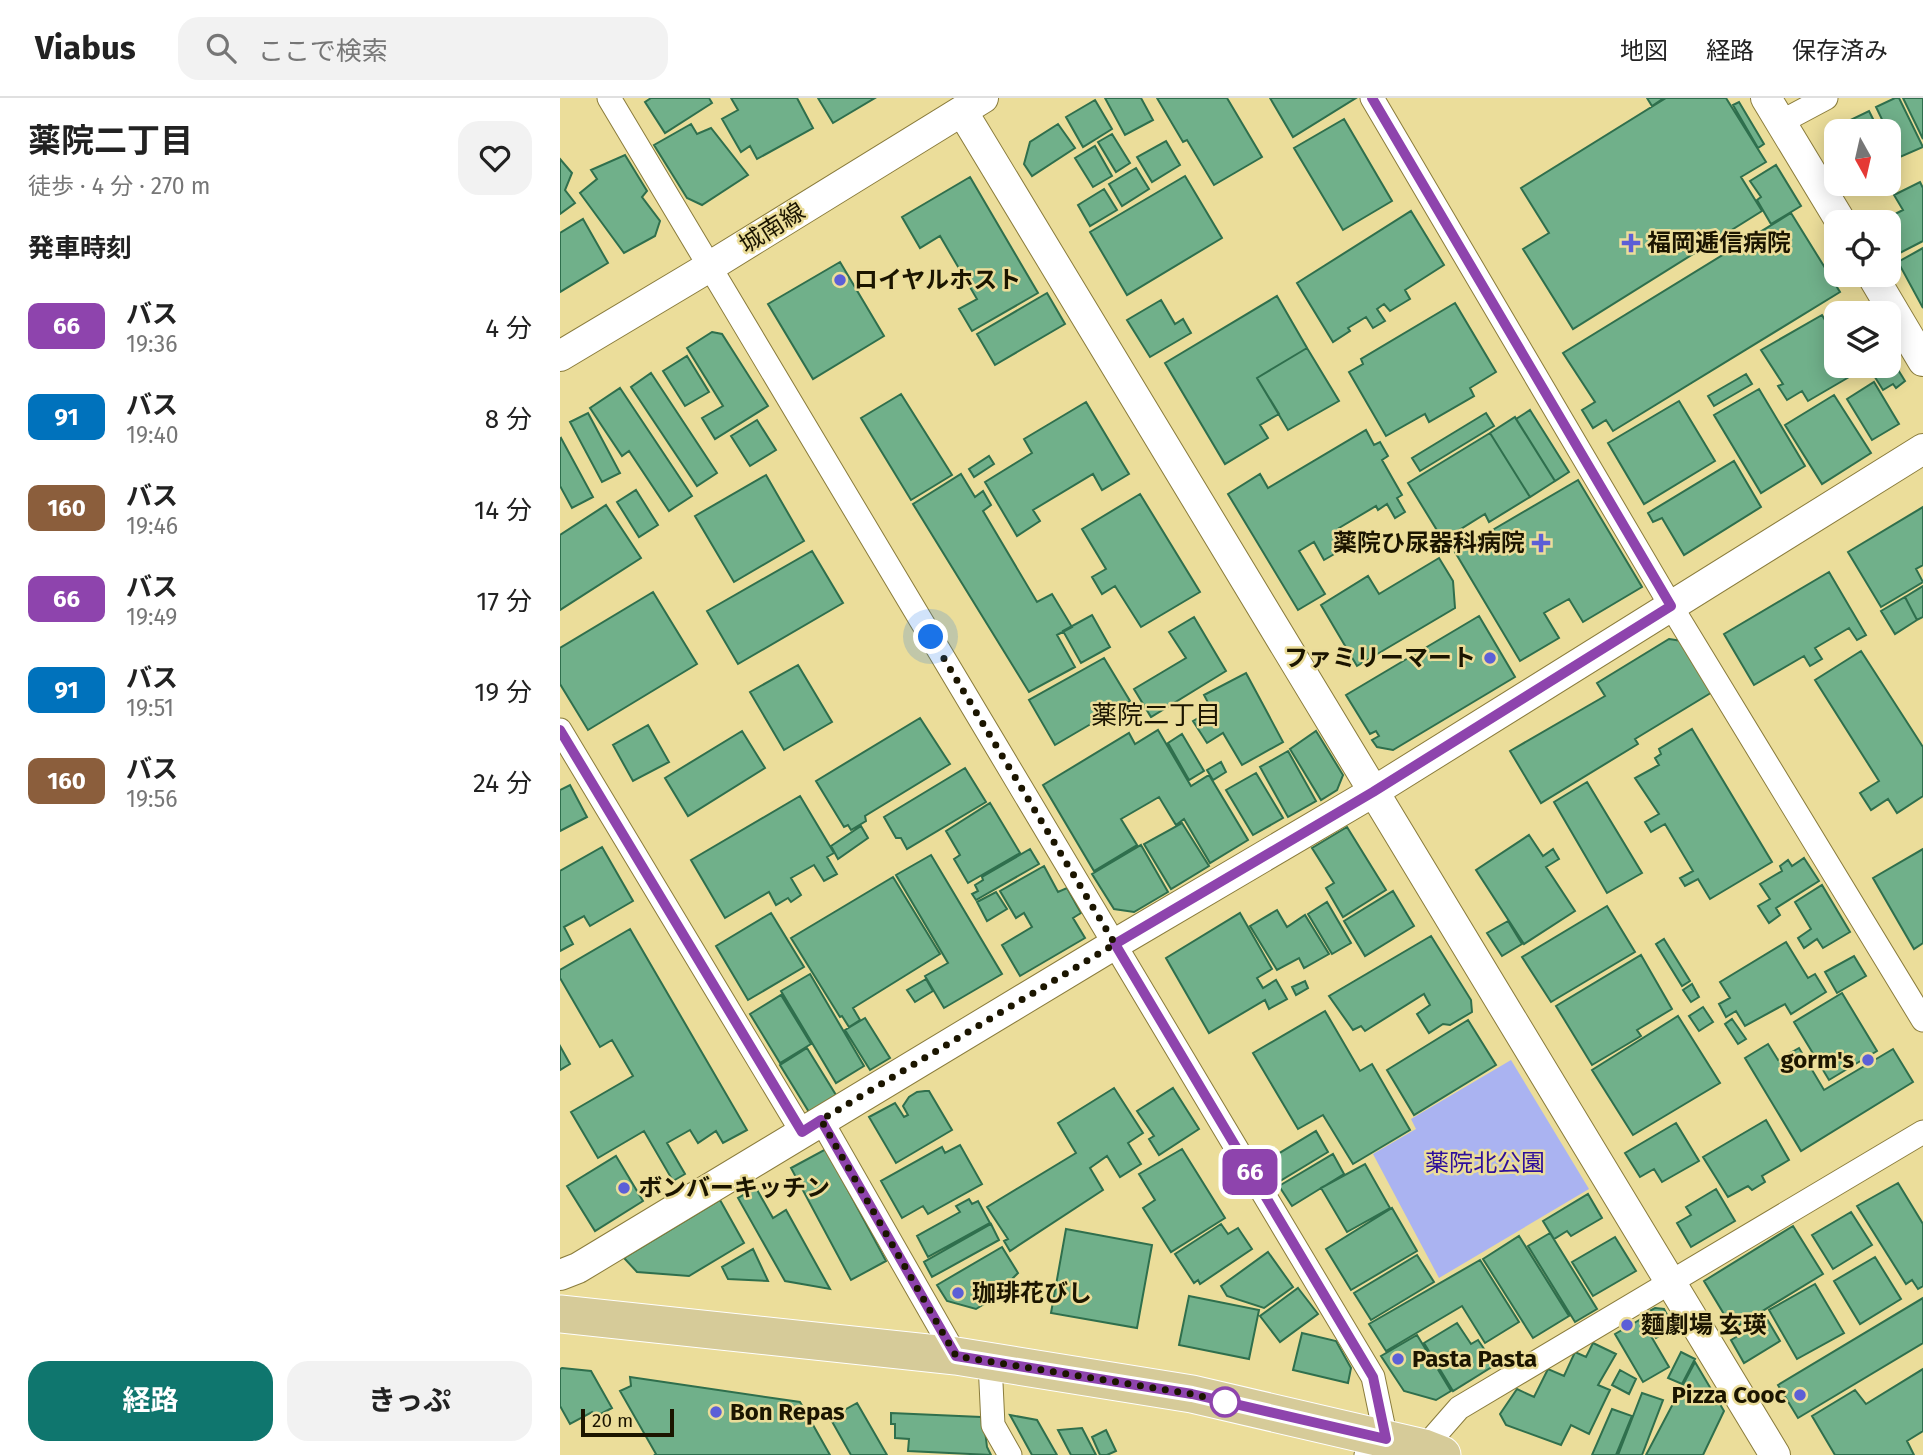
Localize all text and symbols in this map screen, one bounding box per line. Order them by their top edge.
search box [178,17,668,80]
text: Viabus [35,28,136,68]
icon: search [202,29,240,67]
text: ここで検索 [258,36,388,67]
text: 地図 [1620,37,1668,65]
text: 経路 [1706,37,1754,65]
text: 保存済み [1792,37,1888,65]
north arrow [1824,119,1900,196]
map controls [1824,119,1901,378]
text: 薬院二丁目 [28,121,193,161]
button: heart [458,121,532,195]
text: 徒歩 · 4 分 · 270 m [28,172,210,200]
street label: 城南線 [734,197,810,259]
button: locate [1824,210,1901,287]
place label: 福岡逓信病院 [1647,229,1791,257]
text: 発車時刻 [28,233,132,264]
marker: 福岡逓信病院 [1621,233,1641,253]
place label: ロイヤルホスト [854,266,1021,294]
marker: ロイヤルホスト [832,272,848,288]
text: バス [126,299,178,330]
button: layers [1824,301,1901,378]
text: 66 [53,312,80,340]
text: 4 分 [485,313,532,344]
text: 19:36 [126,330,178,358]
text: バス [126,390,178,421]
text: 91 [54,403,79,431]
text: 8 分 [485,404,532,435]
text: 19:40 [126,421,179,449]
text: バス [126,481,178,512]
text: 160 [47,494,86,522]
text: 14 分 [474,495,532,526]
text: 19:46 [126,512,178,540]
place label: 薬院ひ尿器科病院 [1333,529,1525,557]
marker: 薬院ひ尿器科病院 [1531,533,1551,553]
text: バス [126,572,178,603]
text: 66 [53,585,80,613]
text: 17 分 [476,586,532,617]
text: 19:49 [126,603,177,631]
your location [913,619,948,654]
place label: ファミリーマート [1284,644,1476,672]
marker: ファミリーマート [1482,650,1498,666]
text: バス [126,663,178,694]
text: 91 [54,676,79,704]
text: 19 分 [474,677,532,708]
text: 19:51 [126,694,174,722]
district label: 薬院二丁目 [1091,700,1221,731]
text: バス [126,754,178,785]
text: 160 [47,767,86,795]
text: 24 分 [473,768,532,799]
text: 19:56 [126,785,177,813]
place label: gorm's [1781,1046,1854,1074]
marker: gorm's [1860,1052,1876,1068]
line badge: 66 [1218,1149,1282,1195]
park label: 薬院北公園 [1425,1149,1545,1177]
text: 66 [1236,1158,1264,1186]
place label: ボンバーキッチン [638,1174,830,1202]
marker: ボンバーキッチン [616,1180,632,1196]
place label: 珈琲花びし [972,1279,1092,1307]
marker: 珈琲花びし [950,1285,966,1301]
place label: 麵劇場 玄瑛 [1641,1311,1767,1339]
marker: 麵劇場 玄瑛 [1619,1317,1635,1333]
place label: Pasta Pasta [1412,1345,1537,1373]
marker: Pasta Pasta [1390,1351,1406,1367]
button: 経路 [28,1361,273,1441]
button: きっぷ [287,1361,532,1441]
place label: Pizza Cooc [1671,1381,1787,1409]
unlabelled marker [1210,1387,1240,1417]
marker: Pizza Cooc [1792,1387,1808,1403]
place label: Bon Repas [730,1398,845,1426]
marker: Bon Repas [708,1404,724,1420]
scale bar [581,1406,674,1438]
text: 20 m [592,1409,633,1432]

